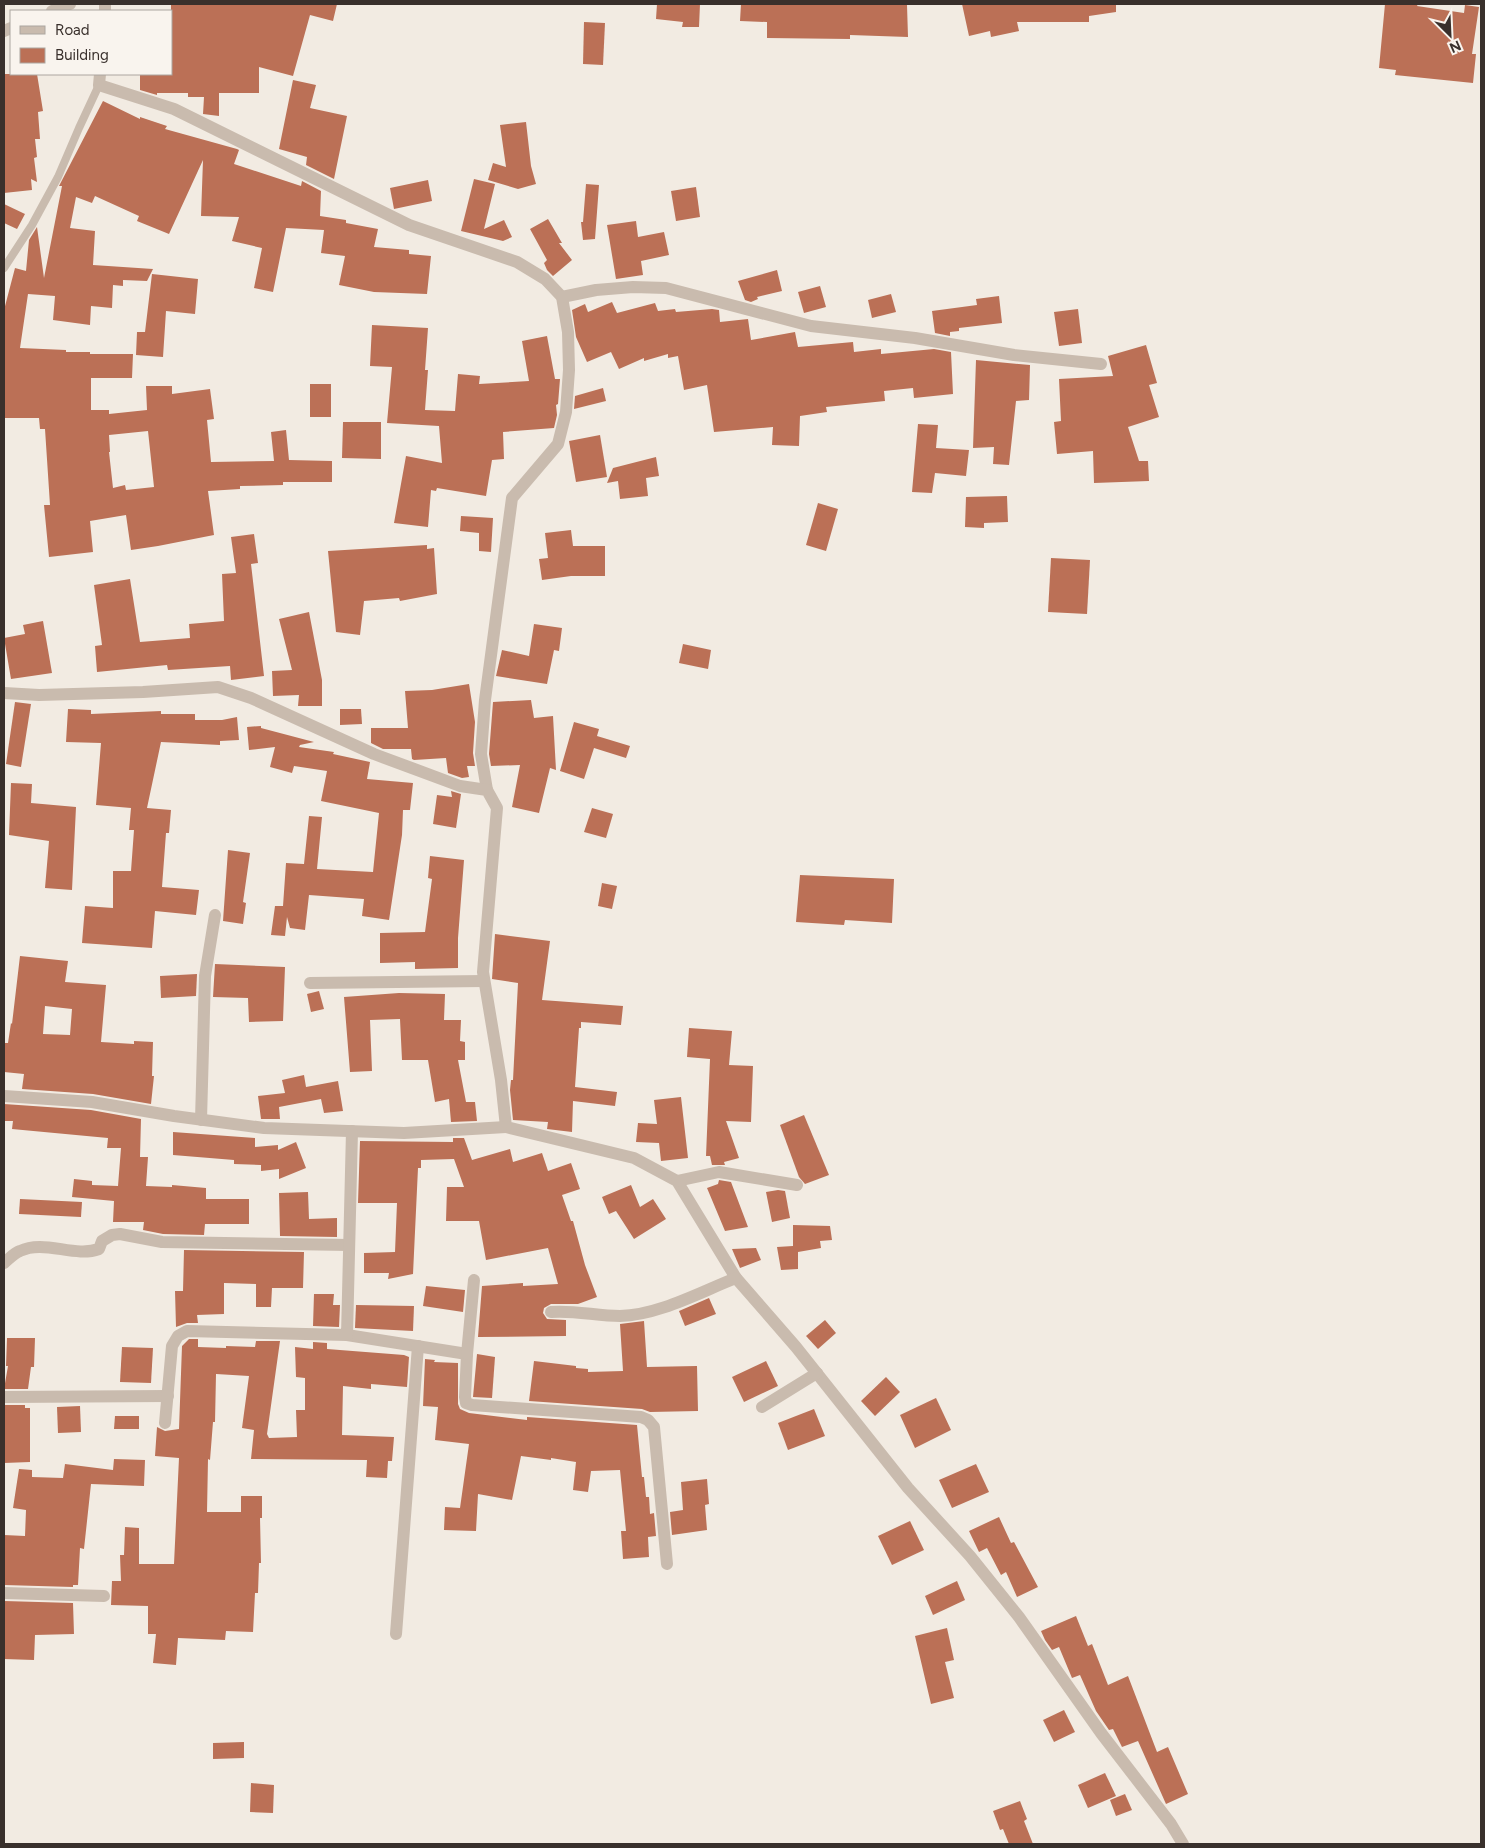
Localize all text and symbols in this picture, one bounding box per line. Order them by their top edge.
legend [10,10,172,75]
north arrow [1425,10,1475,60]
text: Road [55,21,90,39]
text: N [1447,36,1463,56]
text: Building [55,46,109,64]

